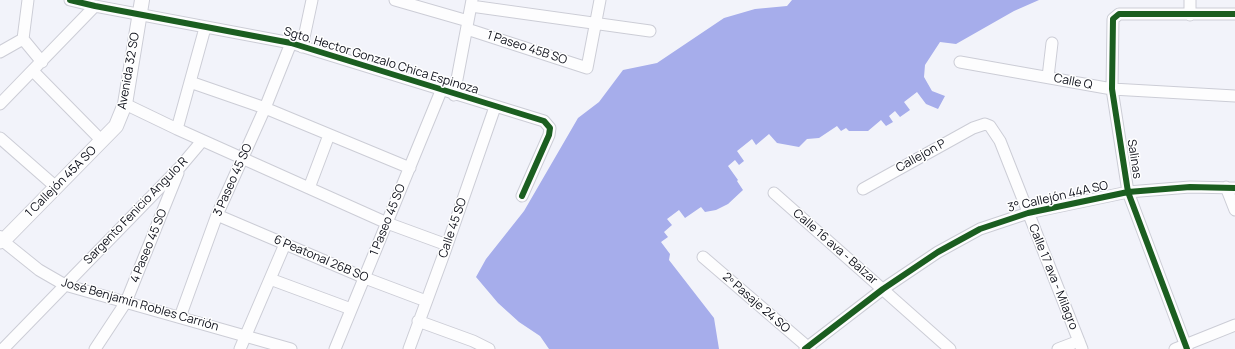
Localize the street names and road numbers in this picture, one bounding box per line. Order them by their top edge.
street label: Sgto. Hector Gonzalo Chica Espinoza [282,24,480,98]
street label: 1 Paseo 45B SO [485,28,569,68]
street label: Avenida 32 SO [115,31,143,111]
street label: Calle Q [1053,71,1093,93]
street label: Callejon P [894,136,948,176]
street label: Salinas [1124,138,1144,180]
street label: 3 Paseo 45 SO [211,141,255,219]
street label: 1 Callejón 45A SO [22,143,100,221]
street label: Sargento Fenicio Angulo R [81,154,191,268]
street label: 3° Callejón 44A SO [1006,178,1110,216]
street label: 1 Paseo 45 SO [367,182,409,258]
street label: Calle 45 SO [436,196,470,260]
street label: Calle 16 ava - Balzar [790,206,880,288]
street label: 4 Paseo 45 SO [128,207,170,285]
street label: Calle 17 ava - Milagro [1025,222,1081,332]
street label: 6 Peatonal 26B SO [272,233,370,285]
street label: 2º Pasaje 24 SO [719,270,793,336]
street label: José Benjamín Robles Carrión [60,276,220,334]

